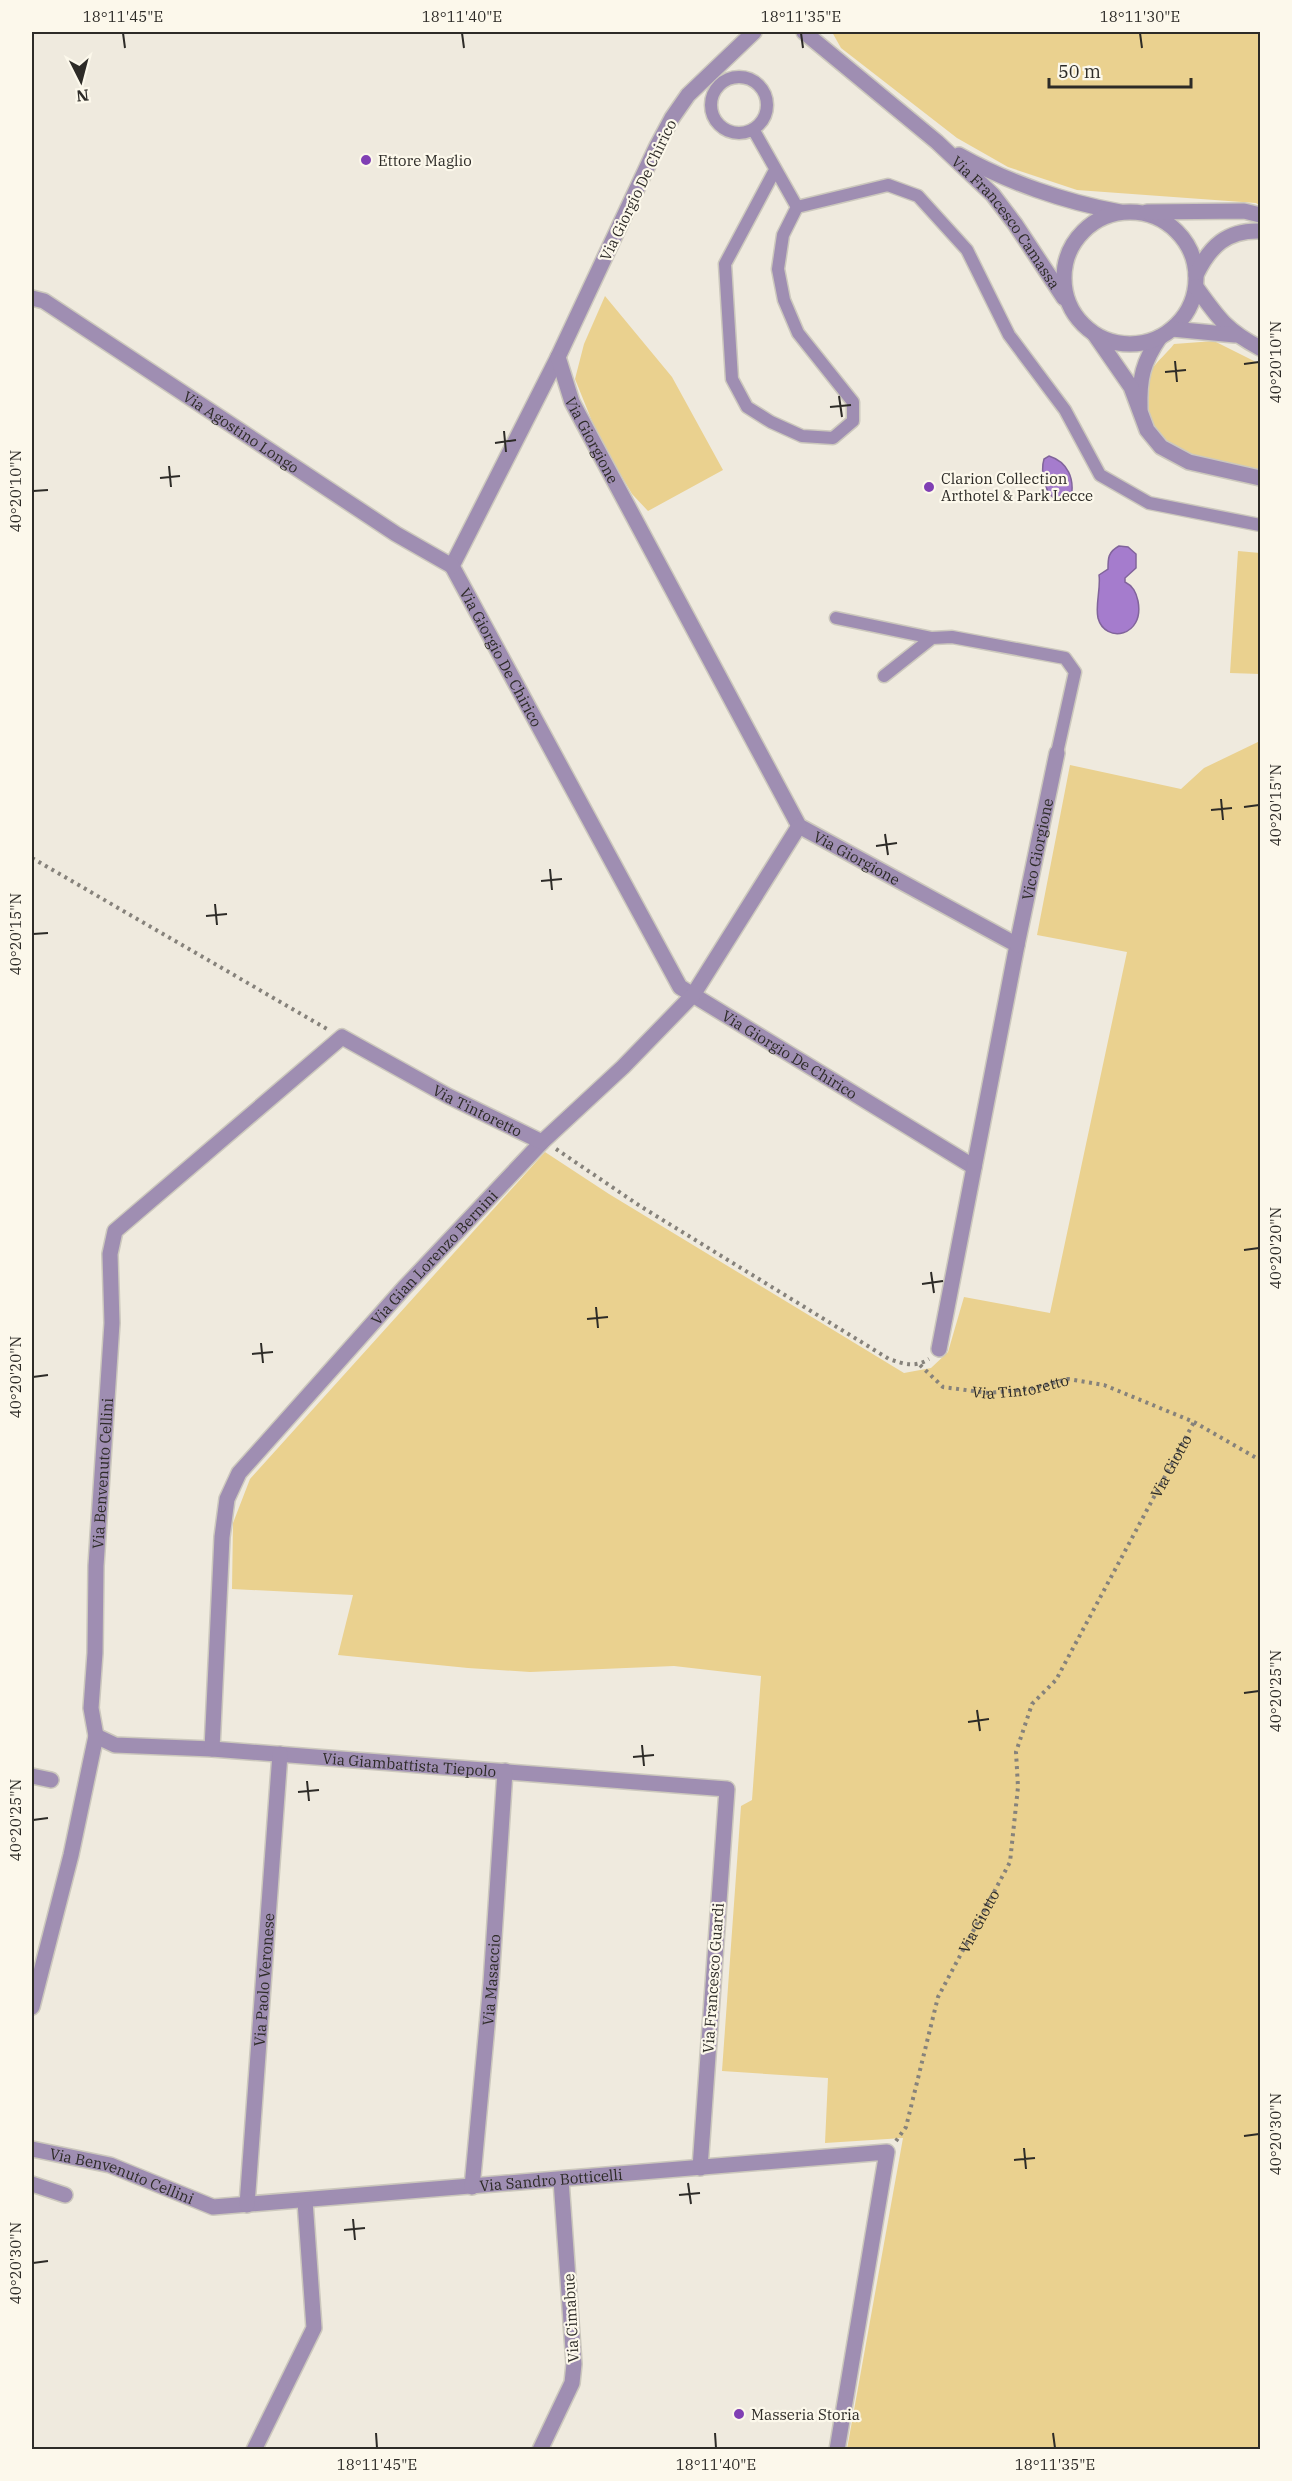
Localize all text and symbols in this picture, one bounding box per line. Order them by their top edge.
text: 18°11'45"E [83,7,163,26]
text: 18°11'40"E [422,7,502,26]
text: 18°11'35"E [761,7,841,26]
text: 18°11'30"E [1100,7,1180,26]
north arrow [51,51,111,111]
scale bar [1049,51,1192,89]
text: 50 m [1058,60,1101,83]
text: N [75,85,90,107]
street label: Via Giorgio De Chirico [596,116,680,264]
place label: Ettore Maglio [378,151,472,170]
street label: Via Francesco Camassa [948,151,1065,292]
marker: Ettore Maglio [359,153,373,167]
text: 40°20'10"N [1266,321,1285,403]
street label: Via Agostino Longo [180,386,303,477]
street label: Via Giorgione [561,394,623,487]
text: 40°20'10"N [6,450,25,532]
place label: Clarion Collection Arthotel & Park Lecce [941,469,1093,505]
marker: Clarion Collection Arthotel & Park Lecce [922,480,936,494]
street label: Via Giorgio De Chirico [456,584,547,730]
text: 40°20'15"N [1266,764,1285,846]
street label: Vico Giorgione [1017,796,1057,902]
street label: Via Giorgione [810,826,903,889]
text: 40°20'15"N [6,893,25,975]
street label: Via Giorgio De Chirico [719,1006,861,1103]
street label: Via Tintoretto [429,1080,526,1140]
street label: Via Gian Lorenzo Bernini [366,1186,502,1329]
text: 40°20'20"N [1266,1207,1285,1289]
text: 40°20'20"N [6,1336,25,1418]
street label: Via Tintoretto [971,1370,1071,1403]
street label: Via Benvenuto Cellini [88,1397,117,1549]
street label: Via Giotto [1146,1431,1195,1501]
text: 40°20'25"N [1266,1650,1285,1732]
street label: Via Giambattista Tiepolo [322,1748,497,1781]
text: 40°20'25"N [6,1779,25,1861]
street label: Via Giotto [954,1886,1003,1956]
street label: Via Francesco Guardi [698,1902,728,2054]
street label: Via Paolo Veronese [249,1912,278,2047]
street label: Via Masaccio [478,1934,504,2026]
text: 40°20'30"N [1266,2093,1285,2175]
street label: Via Benvenuto Cellini [48,2143,197,2208]
street label: Via Sandro Botticelli [479,2164,624,2195]
text: 40°20'30"N [6,2222,25,2304]
street label: Via Cimabue [559,2273,583,2363]
place label: Masseria Storia [751,2405,860,2424]
marker: Masseria Storia [732,2407,746,2421]
text: 18°11'45"E [337,2455,417,2474]
text: 18°11'40"E [676,2455,756,2474]
text: 18°11'35"E [1015,2455,1095,2474]

